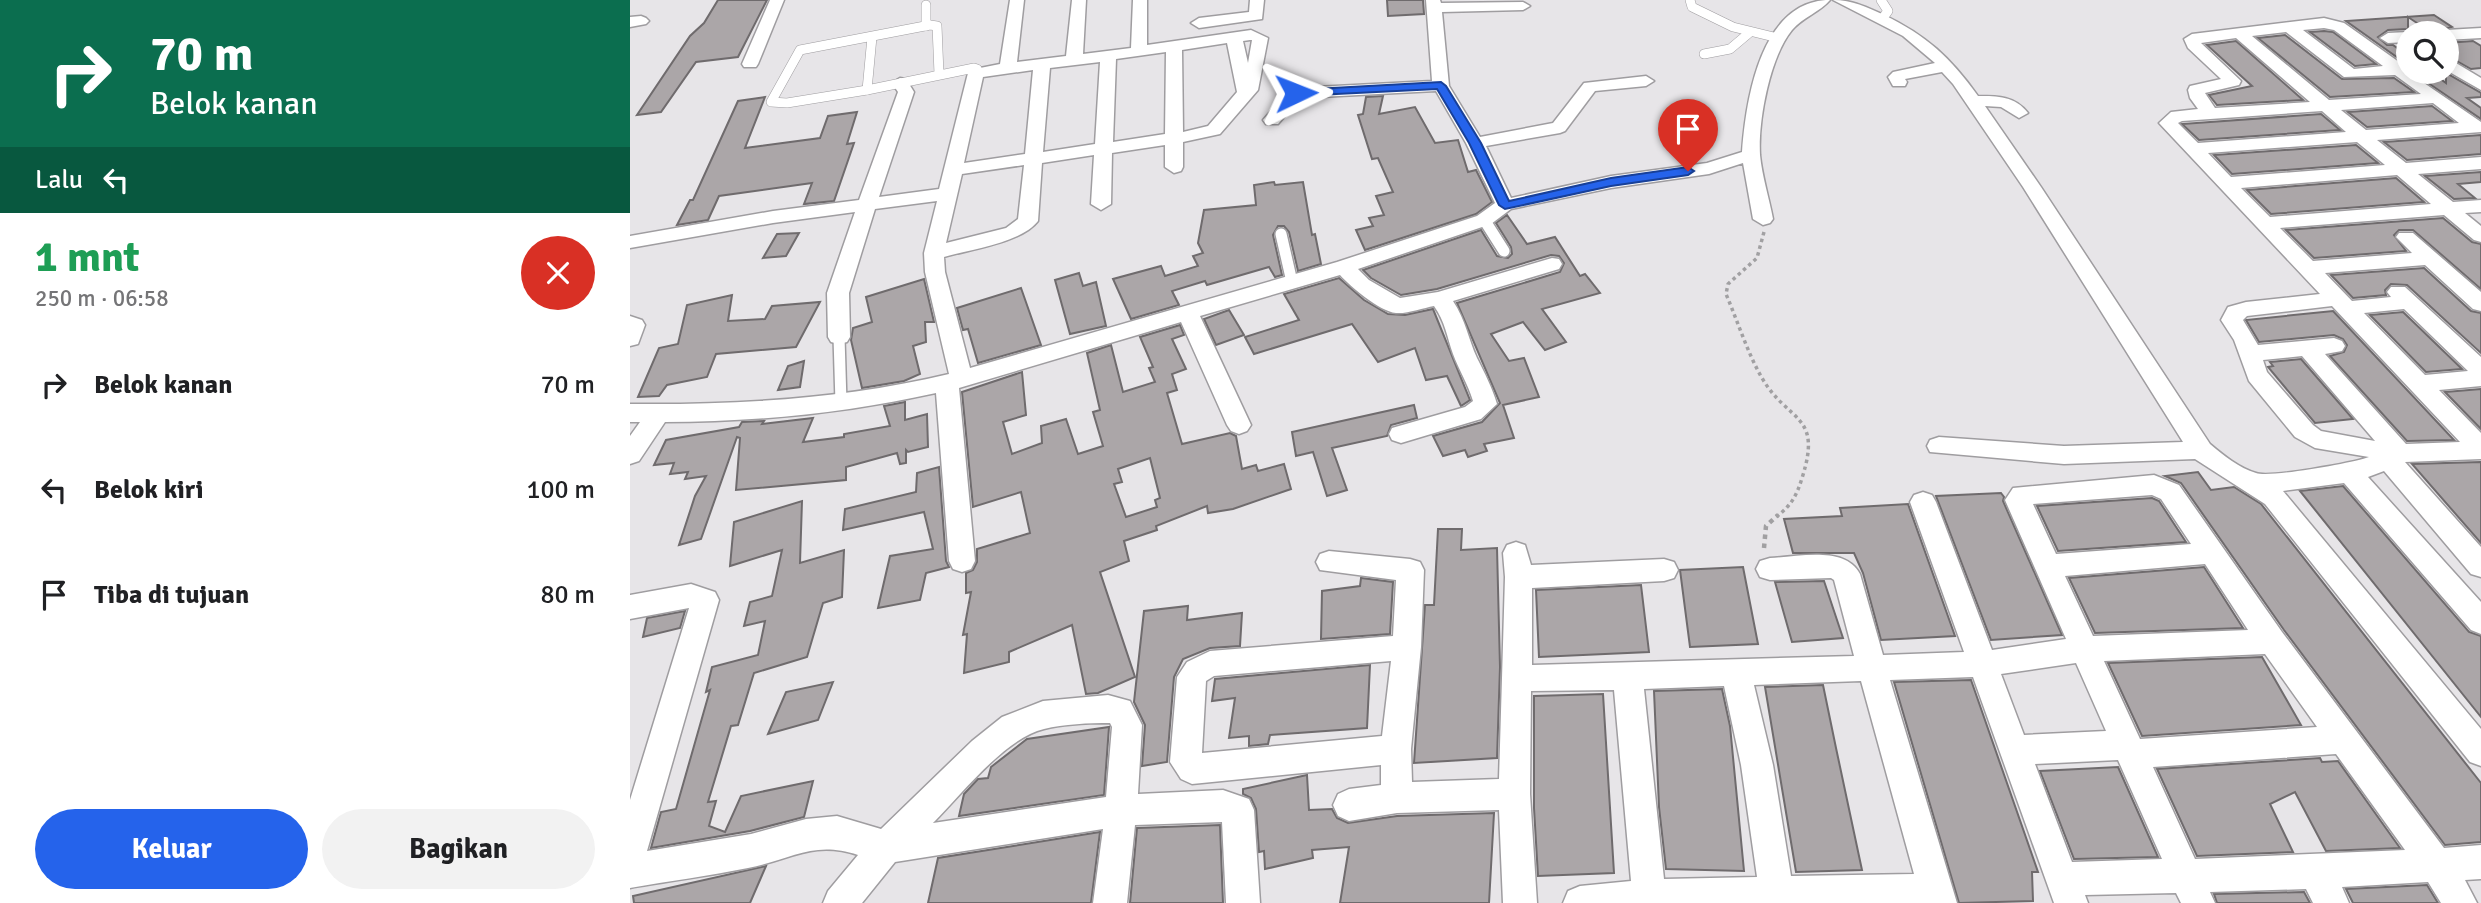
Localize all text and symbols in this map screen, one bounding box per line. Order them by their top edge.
map controls [2396,21,2459,84]
button: search [2396,21,2459,84]
text: 70 m [150,24,253,84]
icon: right [35,28,126,119]
position arrow [1259,56,1333,130]
text: Belok kanan [150,84,318,123]
pin [1658,99,1718,171]
icon: arrive [1669,110,1707,148]
icon: left [97,161,135,199]
text: Lalu [35,164,83,196]
text: 1 mnt [35,232,140,283]
button: close [521,236,595,310]
text: 250 m · 06:58 [35,284,169,313]
icon: right [35,366,73,404]
text: Belok kanan [94,369,232,401]
text: 70 m [540,369,595,401]
icon: left [35,471,73,509]
text: Belok kiri [94,474,203,506]
text: 100 m [526,474,595,506]
icon: arrive [35,576,73,614]
text: Tiba di tujuan [94,579,249,611]
text: 80 m [540,579,595,611]
button: Keluar [35,809,308,889]
button: Bagikan [322,809,595,889]

